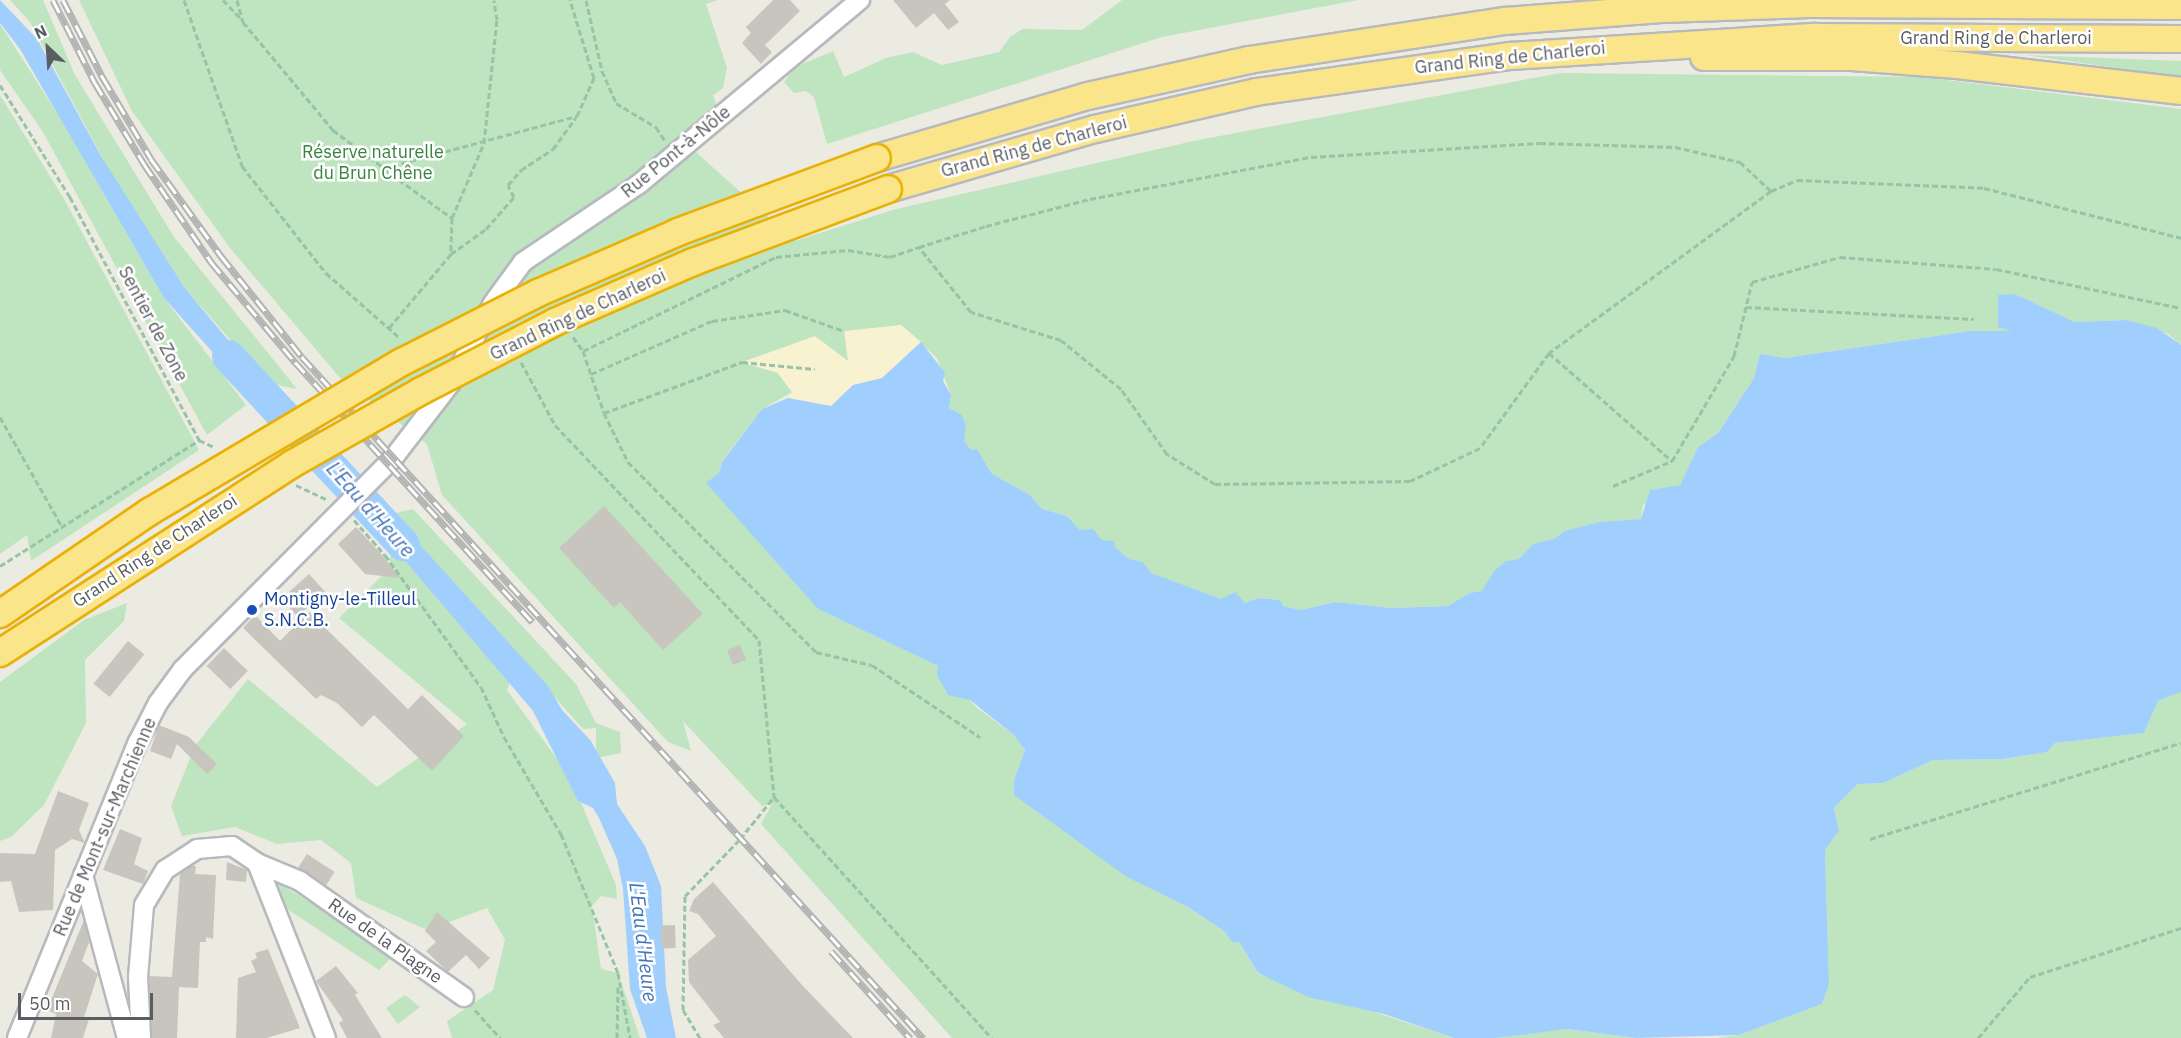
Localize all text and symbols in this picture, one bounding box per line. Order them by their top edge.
north arrow [18,18,78,78]
text: N [31,20,50,43]
street label: Grand Ring de Charleroi [1900,27,2092,49]
street label: Grand Ring de Charleroi [1414,37,1606,79]
street label: Rue Pont-à-Nôle [617,101,735,203]
street label: Grand Ring de Charleroi [939,112,1129,182]
park label: Réserve naturelle du Brun Chêne [302,142,444,184]
street label: Sentier de Zone [114,263,192,385]
street label: Grand Ring de Charleroi [487,265,669,365]
water label: L'Eau d'Heure [322,456,420,562]
street label: Grand Ring de Charleroi [69,490,241,612]
place label: Montigny-le-Tilleul S.N.C.B. [264,589,416,632]
marker: Montigny-le-Tilleul S.N.C.B. [245,603,259,617]
street label: Rue de Mont-sur-Marchienne [49,714,161,940]
water label: L'Eau d'Heure [625,881,663,1003]
street label: Rue de la Plagne [324,894,446,988]
scale bar [21,981,156,1019]
text: 50 m [29,992,71,1015]

